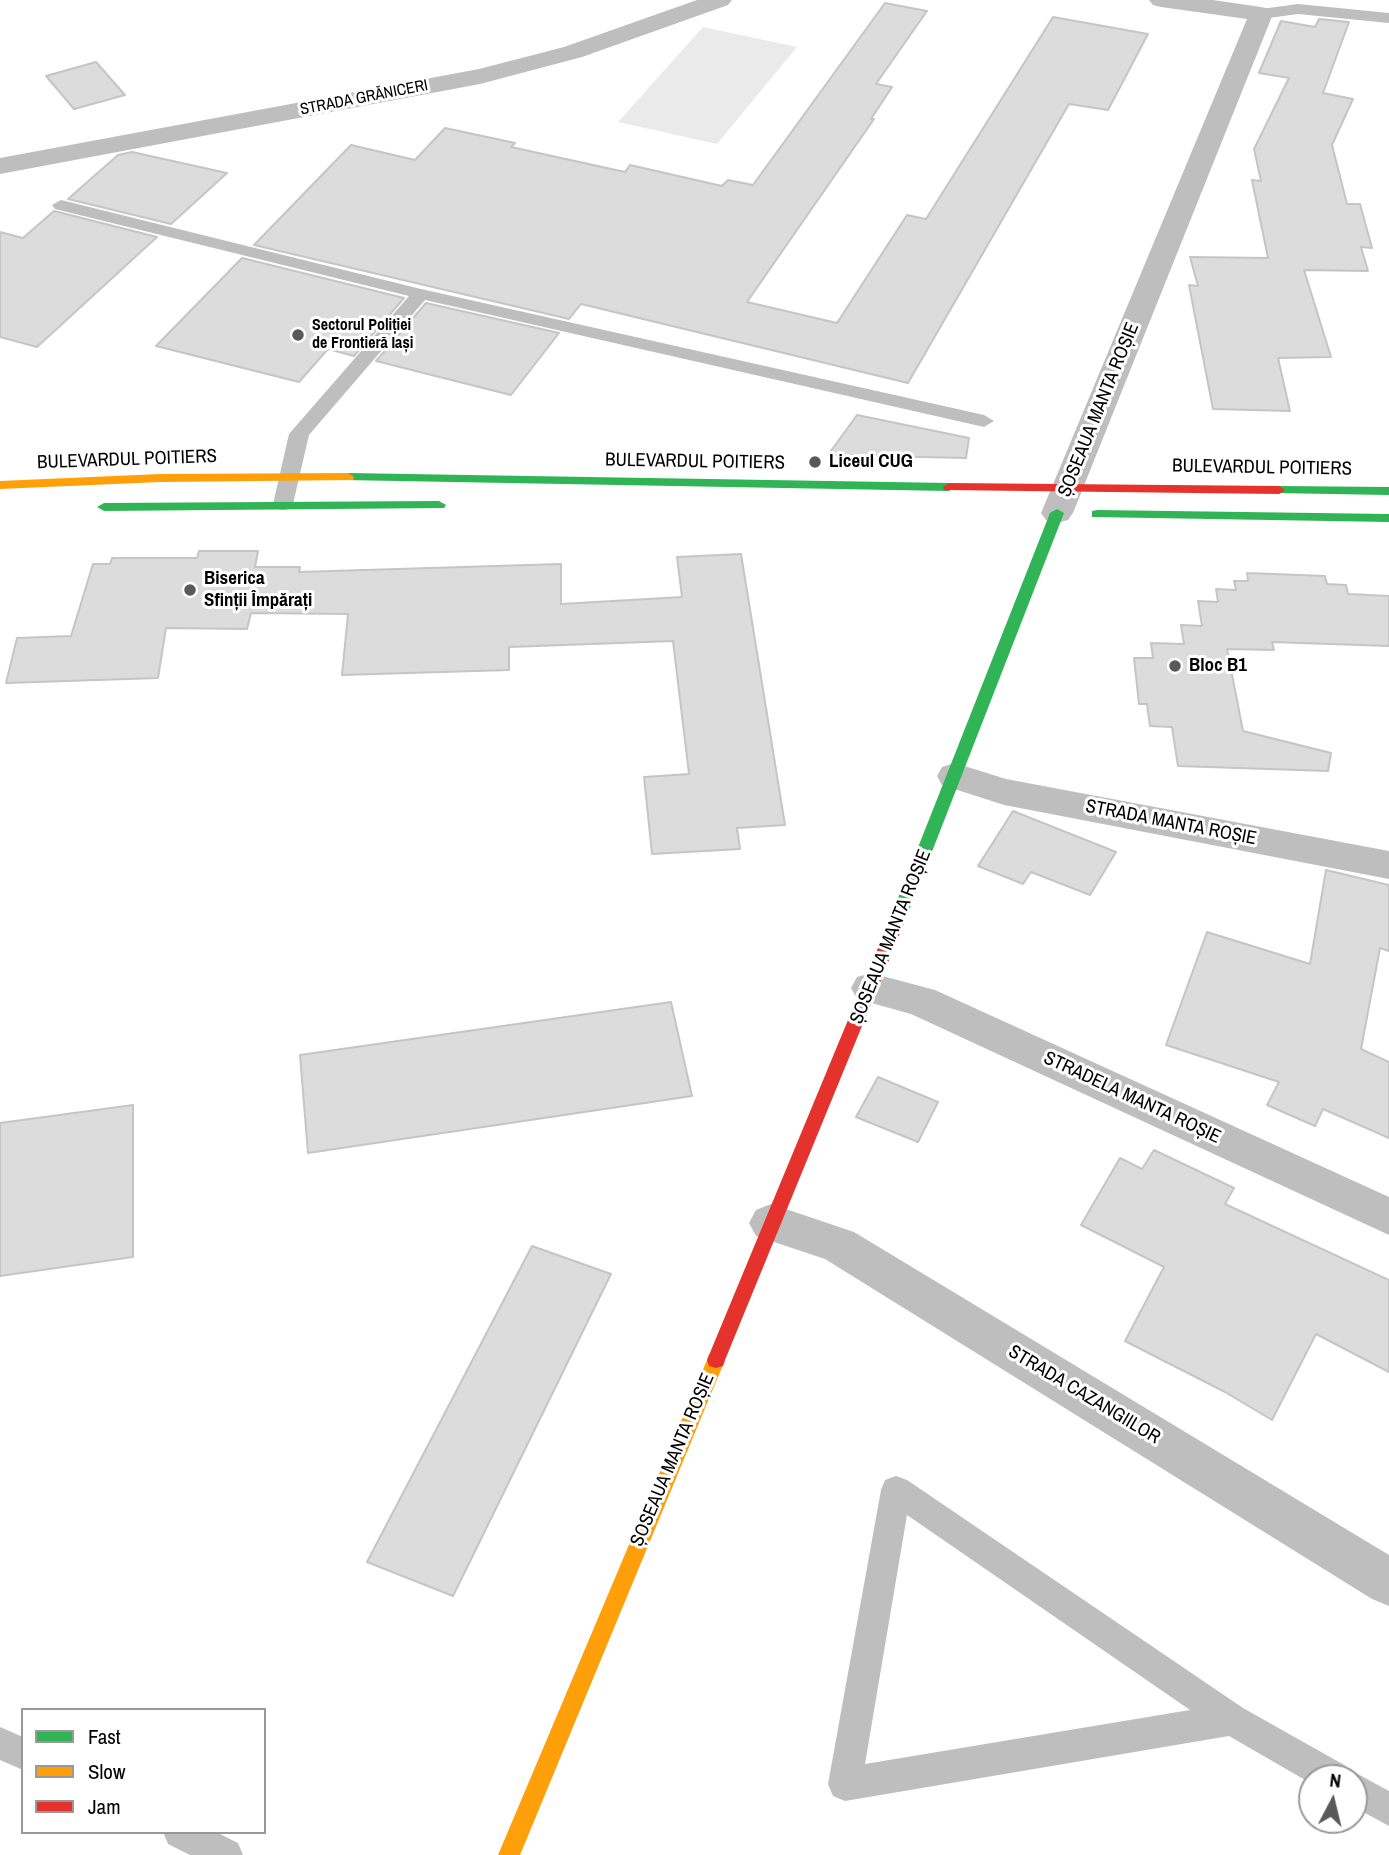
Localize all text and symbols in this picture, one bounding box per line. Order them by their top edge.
street label: STRADA GRĂNICERI [298,76,430,120]
place label: Sectorul Poliției de Frontieră Iași [312,316,413,354]
street label: ȘOSEAUA MANTA ROȘIE [1054,320,1144,500]
marker: Sectorul Poliției de Frontieră Iași [290,327,306,343]
street label: BULEVARDUL POITIERS [37,445,217,475]
street label: BULEVARDUL POITIERS [605,449,785,475]
place label: Liceul CUG [829,451,913,473]
marker: Liceul CUG [807,454,823,470]
street label: BULEVARDUL POITIERS [1172,455,1352,481]
place label: Biserica Sfinții Împărați [204,568,312,612]
marker: Biserica Sfinții Împărați [182,582,198,598]
place label: Bloc B1 [1189,655,1247,677]
marker: Bloc B1 [1167,658,1183,674]
street label: STRADA MANTA ROȘIE [1084,795,1258,851]
street label: ȘOSEAUA MANTA ROȘIE [846,847,936,1027]
street label: STRADELA MANTA ROȘIE [1040,1047,1224,1149]
street label: STRADA CAZANGIILOR [1004,1341,1164,1449]
street label: ȘOSEAUA MANTA ROȘIE [626,1370,720,1550]
legend [21,1708,266,1834]
text: Fast [88,1722,121,1751]
text: Slow [88,1757,125,1786]
north arrow [1298,1764,1368,1834]
text: N [1328,1767,1342,1794]
text: Jam [88,1792,121,1821]

